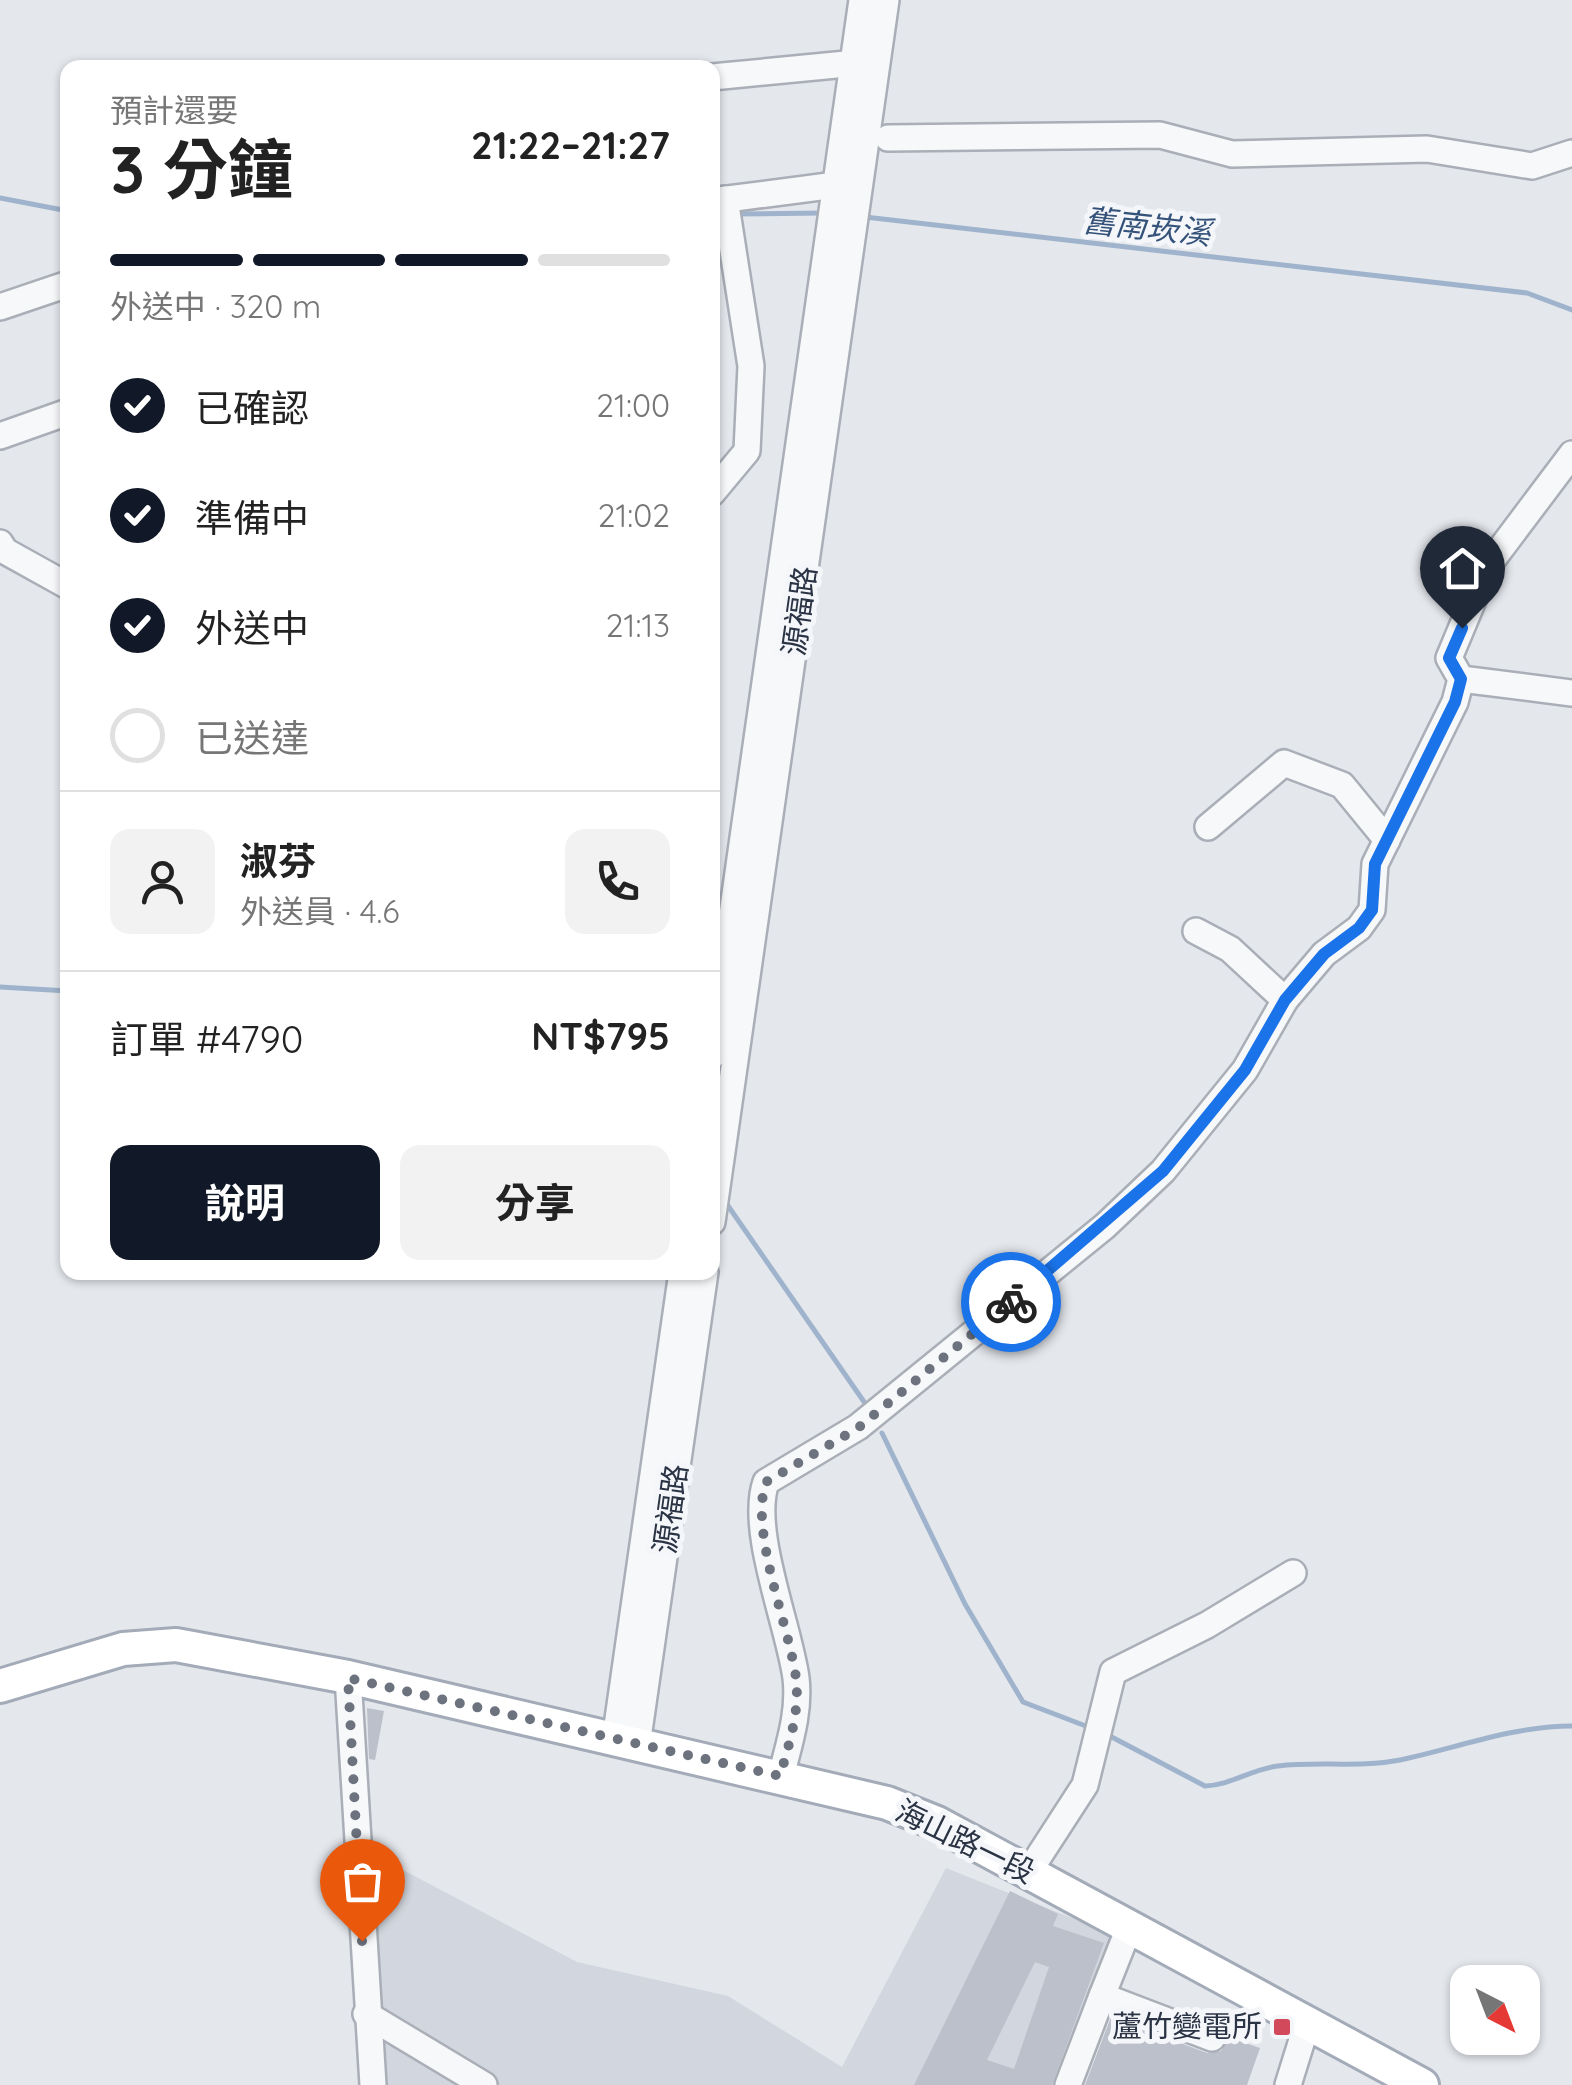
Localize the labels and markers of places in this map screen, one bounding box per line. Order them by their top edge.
pin [1420,526,1505,629]
pin [320,1839,405,1942]
place label: 蘆竹變電所 [1112,2007,1262,2045]
marker: 蘆竹變電所 [1271,2016,1293,2038]

